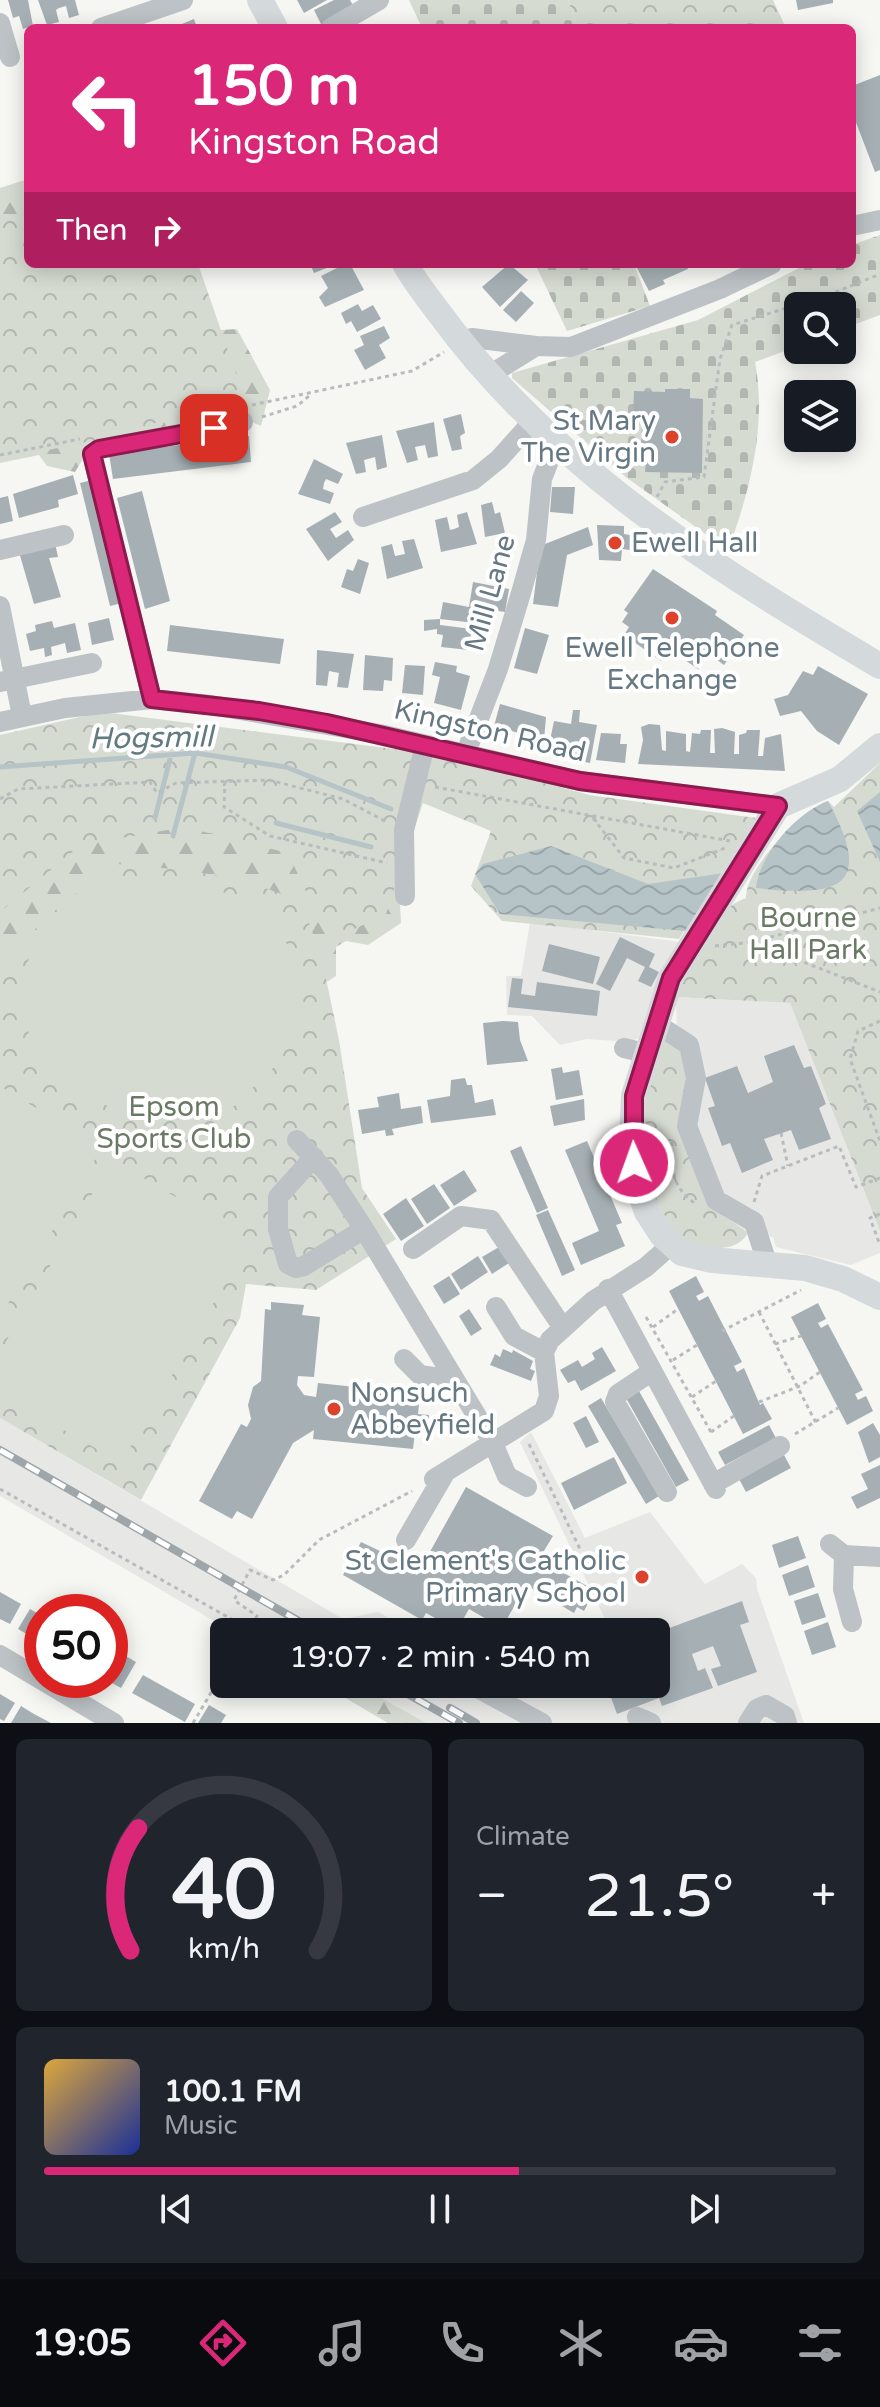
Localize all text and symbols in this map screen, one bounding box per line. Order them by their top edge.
text: 150 m [188,53,359,120]
icon: left [56,56,160,160]
text: Kingston Road [188,121,440,164]
icon: right [144,208,188,252]
text: Then [56,212,128,249]
map controls [784,292,856,452]
button: search [784,292,856,364]
button: layers [784,380,856,452]
pin [180,394,248,462]
place label: St Mary The Virgin [521,404,656,470]
icon: arrive [192,406,236,450]
marker: St Mary The Virgin [663,428,681,446]
place label: Ewell Hall [631,526,758,560]
street label: Mill Lane [457,531,523,655]
marker: Ewell Hall [606,534,624,552]
marker: Ewell Telephone Exchange [663,609,681,627]
place label: Ewell Telephone Exchange [564,631,780,697]
street label: Kingston Road [391,692,589,770]
water label: Hogsmill [89,718,217,758]
park label: Bourne Hall Park [749,901,867,967]
park label: Epsom Sports Club [96,1090,252,1156]
position arrow [592,1121,676,1205]
place label: Nonsuch Abbeyfield [350,1376,495,1442]
marker: Nonsuch Abbeyfield [325,1400,343,1418]
place label: St Clement's Catholic Primary School [345,1544,626,1610]
marker: St Clement's Catholic Primary School [633,1568,651,1586]
speed limit sign: 50 [24,1594,128,1698]
text: 19:07 · 2 min · 540 m [289,1639,591,1676]
text: Climate [476,1821,570,1852]
text: 40 [172,1841,276,1941]
text: 21.5° [584,1861,734,1933]
text: − [476,1870,507,1923]
text: + [811,1870,836,1923]
text: km/h [188,1932,260,1966]
text: 100.1 FM [164,2073,302,2110]
text: Music [164,2110,237,2141]
icon: previous [154,2187,198,2231]
icon: pause [418,2187,462,2231]
icon: next [682,2187,726,2231]
icon: directions [195,2315,251,2371]
icon: music [314,2315,370,2371]
icon: phone [434,2315,490,2371]
icon: climate [553,2315,609,2371]
icon: car [673,2315,729,2371]
icon: filters [792,2315,848,2371]
text: 19:05 [32,2322,132,2365]

